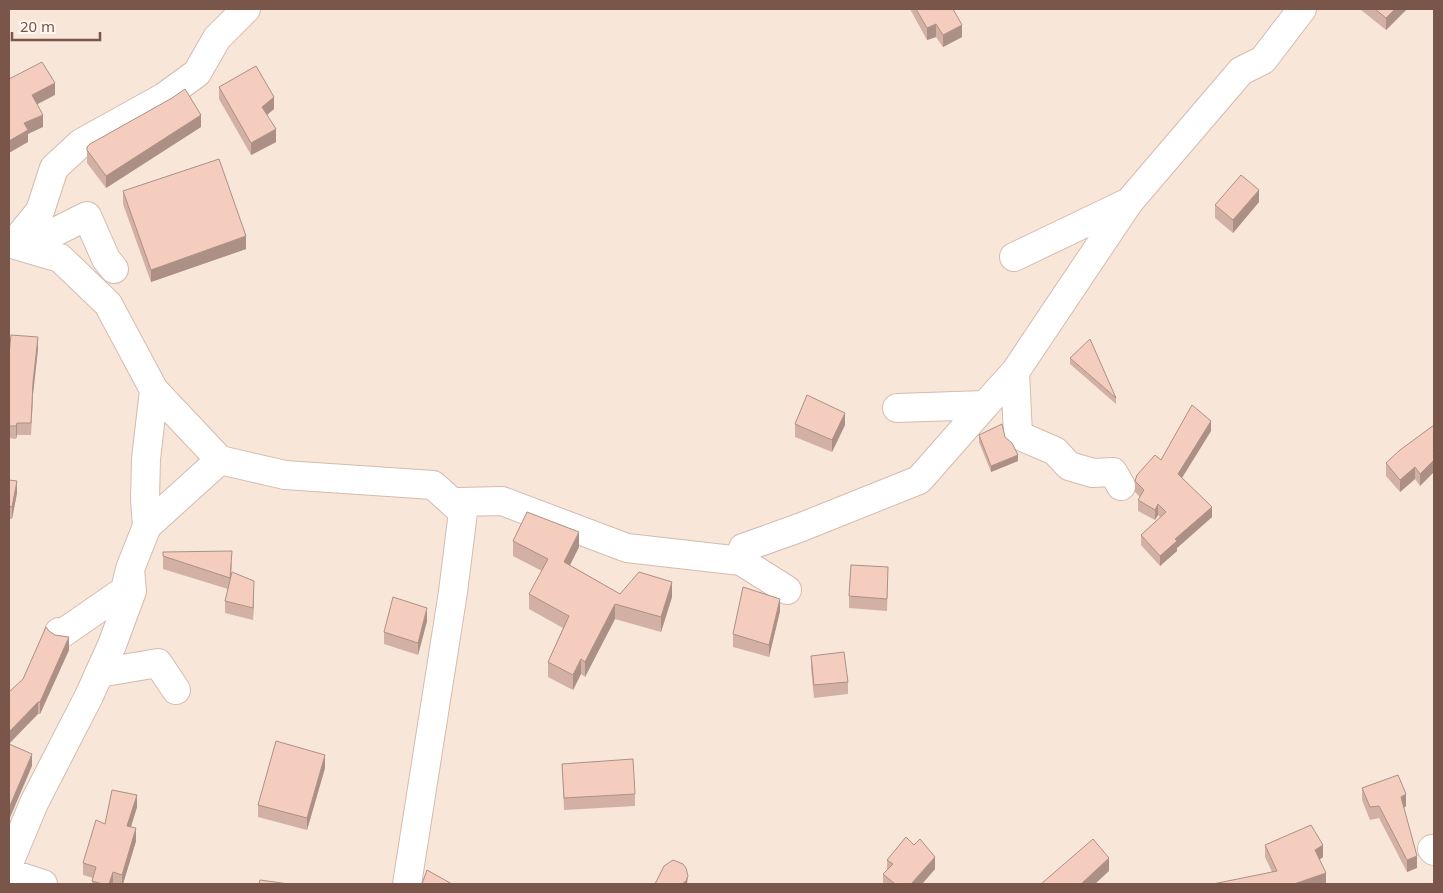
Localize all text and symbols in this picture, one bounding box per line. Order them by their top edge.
scale bar [12,10,100,42]
text: 20 m [20,16,55,36]

